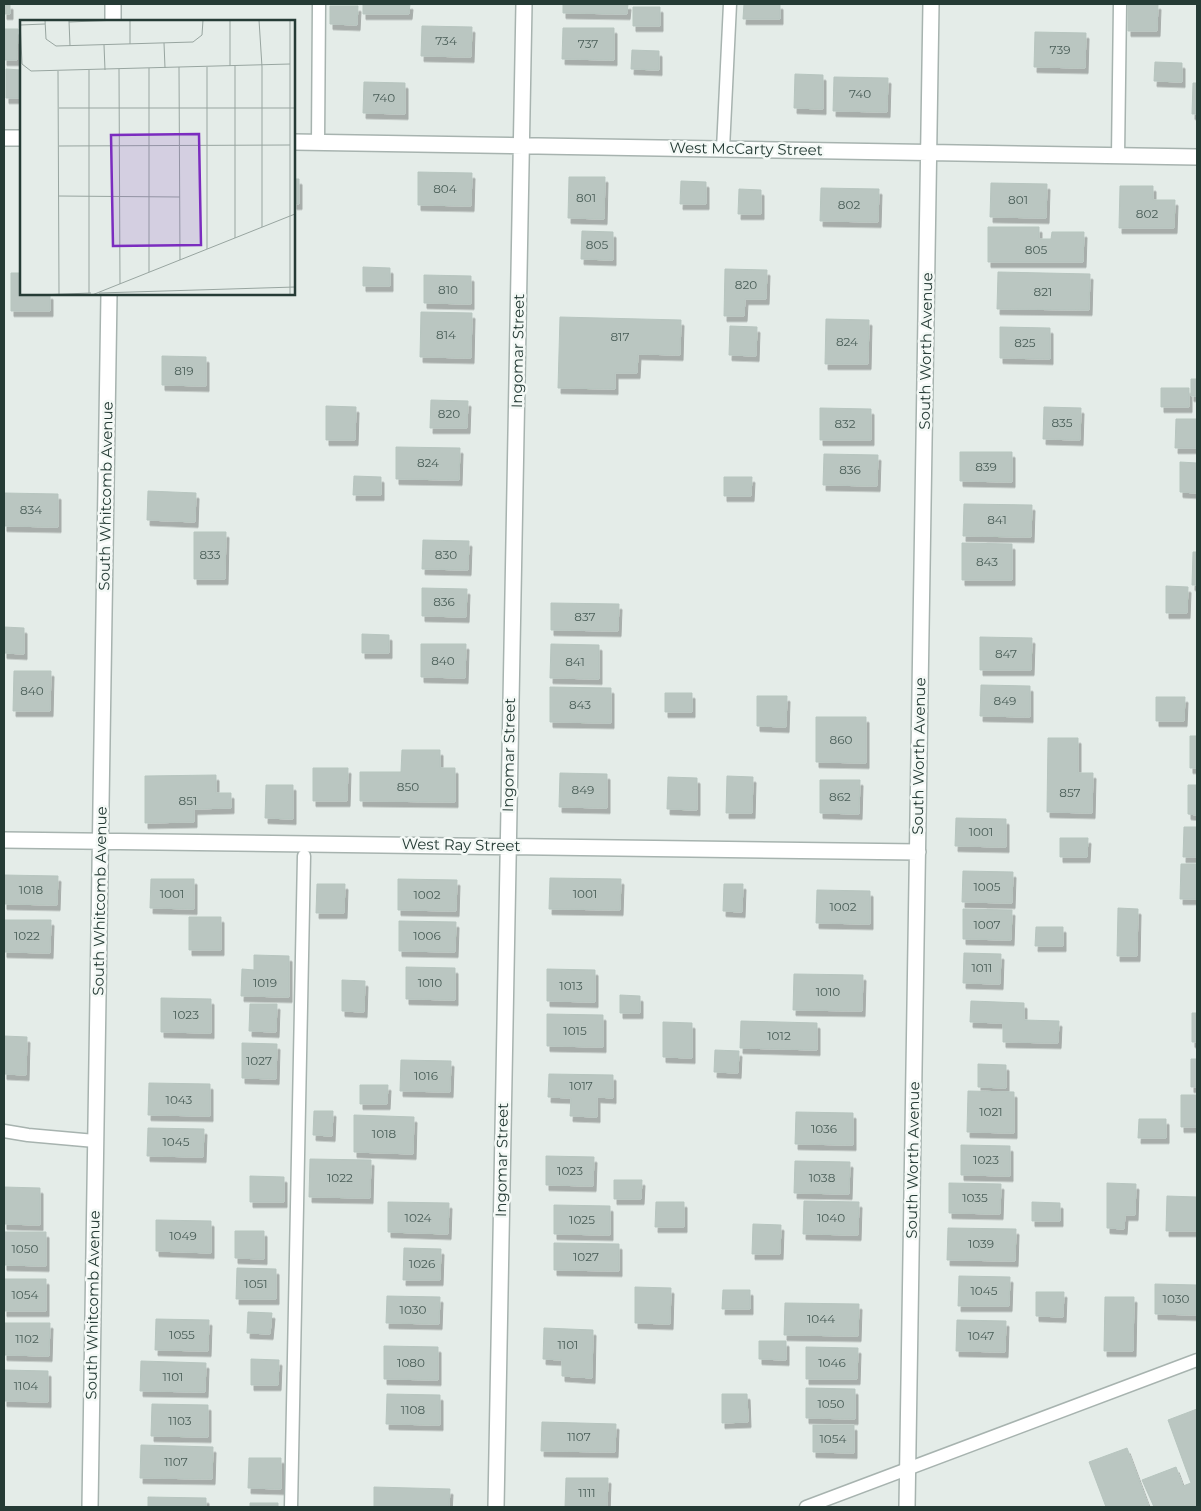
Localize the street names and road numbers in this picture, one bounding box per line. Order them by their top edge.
street label: West McCarty Street [669,138,823,159]
street label: South Worth Avenue [915,272,936,430]
street label: Ingomar Street [507,294,528,408]
street label: South Whitcomb Avenue [94,401,117,591]
street label: South Worth Avenue [908,677,929,835]
street label: Ingomar Street [498,698,519,812]
street label: South Whitcomb Avenue [88,806,111,996]
street label: West Ray Street [401,834,521,855]
street label: South Worth Avenue [902,1081,923,1239]
street label: Ingomar Street [491,1103,512,1217]
street label: South Whitcomb Avenue [81,1210,104,1400]

